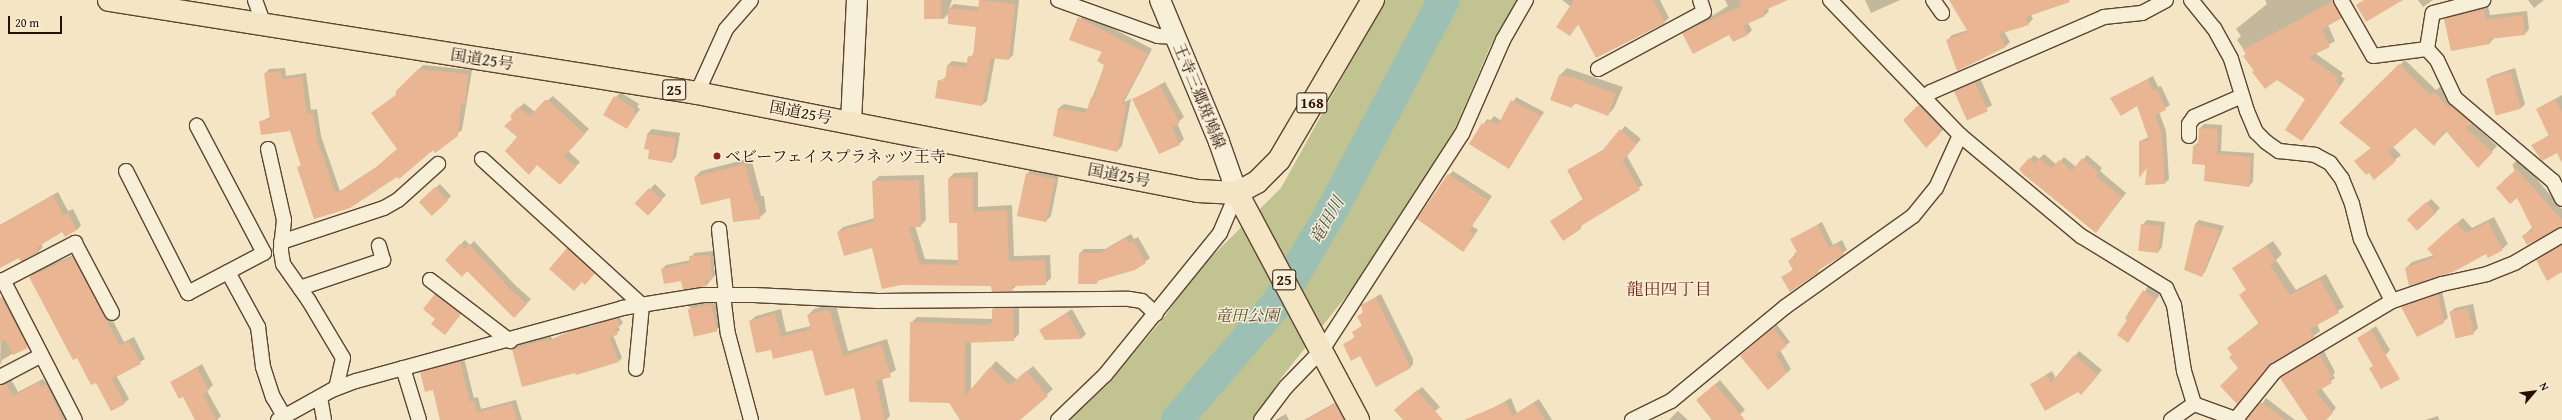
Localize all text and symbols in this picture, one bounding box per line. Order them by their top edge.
scale bar [10,8,64,34]
text: 20 m [15,14,39,31]
street label: 王寺三郷斑鳩線 [1170,40,1230,152]
street label: 国道25号 [449,45,515,73]
road number: 25 [662,77,686,103]
road number: 168 [1296,90,1328,116]
street label: 国道25号 [768,97,834,127]
place label: ベビーフェイスプラネッツ王寺 [725,146,948,166]
marker: ベビーフェイスプラネッツ王寺 [712,151,722,161]
street label: 国道25号 [1086,160,1152,190]
water label: 竜田川 [1304,193,1348,247]
road number: 25 [1272,267,1296,293]
district label: 龍田四丁目 [1627,279,1711,299]
park label: 竜田公園 [1215,305,1279,325]
north arrow [2514,372,2554,412]
text: N [2536,379,2553,393]

